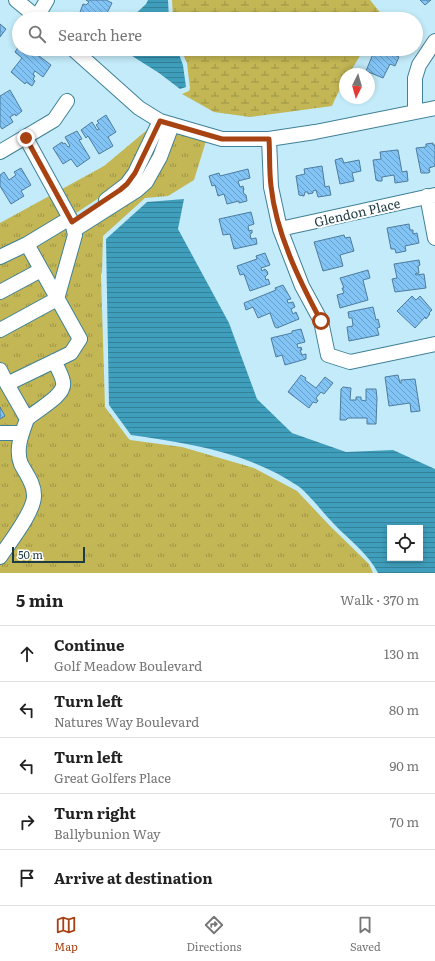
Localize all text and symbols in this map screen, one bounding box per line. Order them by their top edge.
search box [12,12,423,56]
icon: search [26,23,48,45]
text: Search here [58,23,142,46]
north arrow [339,68,375,104]
route end [17,129,35,147]
street label: Glendon Place [312,193,402,231]
route start [312,312,330,330]
map controls [387,525,423,561]
button: locate [387,525,423,561]
scale bar [12,545,85,564]
text: 50 m [18,546,43,562]
text: 5 min [16,587,64,612]
text: Walk · 370 m [340,590,419,609]
text: Continue [54,633,124,656]
icon: ahead [16,643,38,665]
text: 130 m [384,644,419,663]
text: Golf Meadow Boulevard [54,656,202,675]
text: Turn left [54,689,123,712]
icon: left [16,699,38,721]
text: 80 m [389,700,419,719]
text: Natures Way Boulevard [54,712,199,731]
text: Turn left [54,745,123,768]
icon: left [16,755,38,777]
text: 90 m [389,756,419,775]
text: Great Golfers Place [54,768,171,787]
text: Turn right [54,801,136,824]
icon: right [16,811,38,833]
text: 70 m [390,812,419,831]
text: Ballybunion Way [54,824,161,843]
text: Arrive at destination [54,866,213,889]
icon: arrive [16,867,38,889]
tab: Map [54,914,78,954]
tab: Directions [186,914,241,954]
tab: Saved [350,914,381,954]

